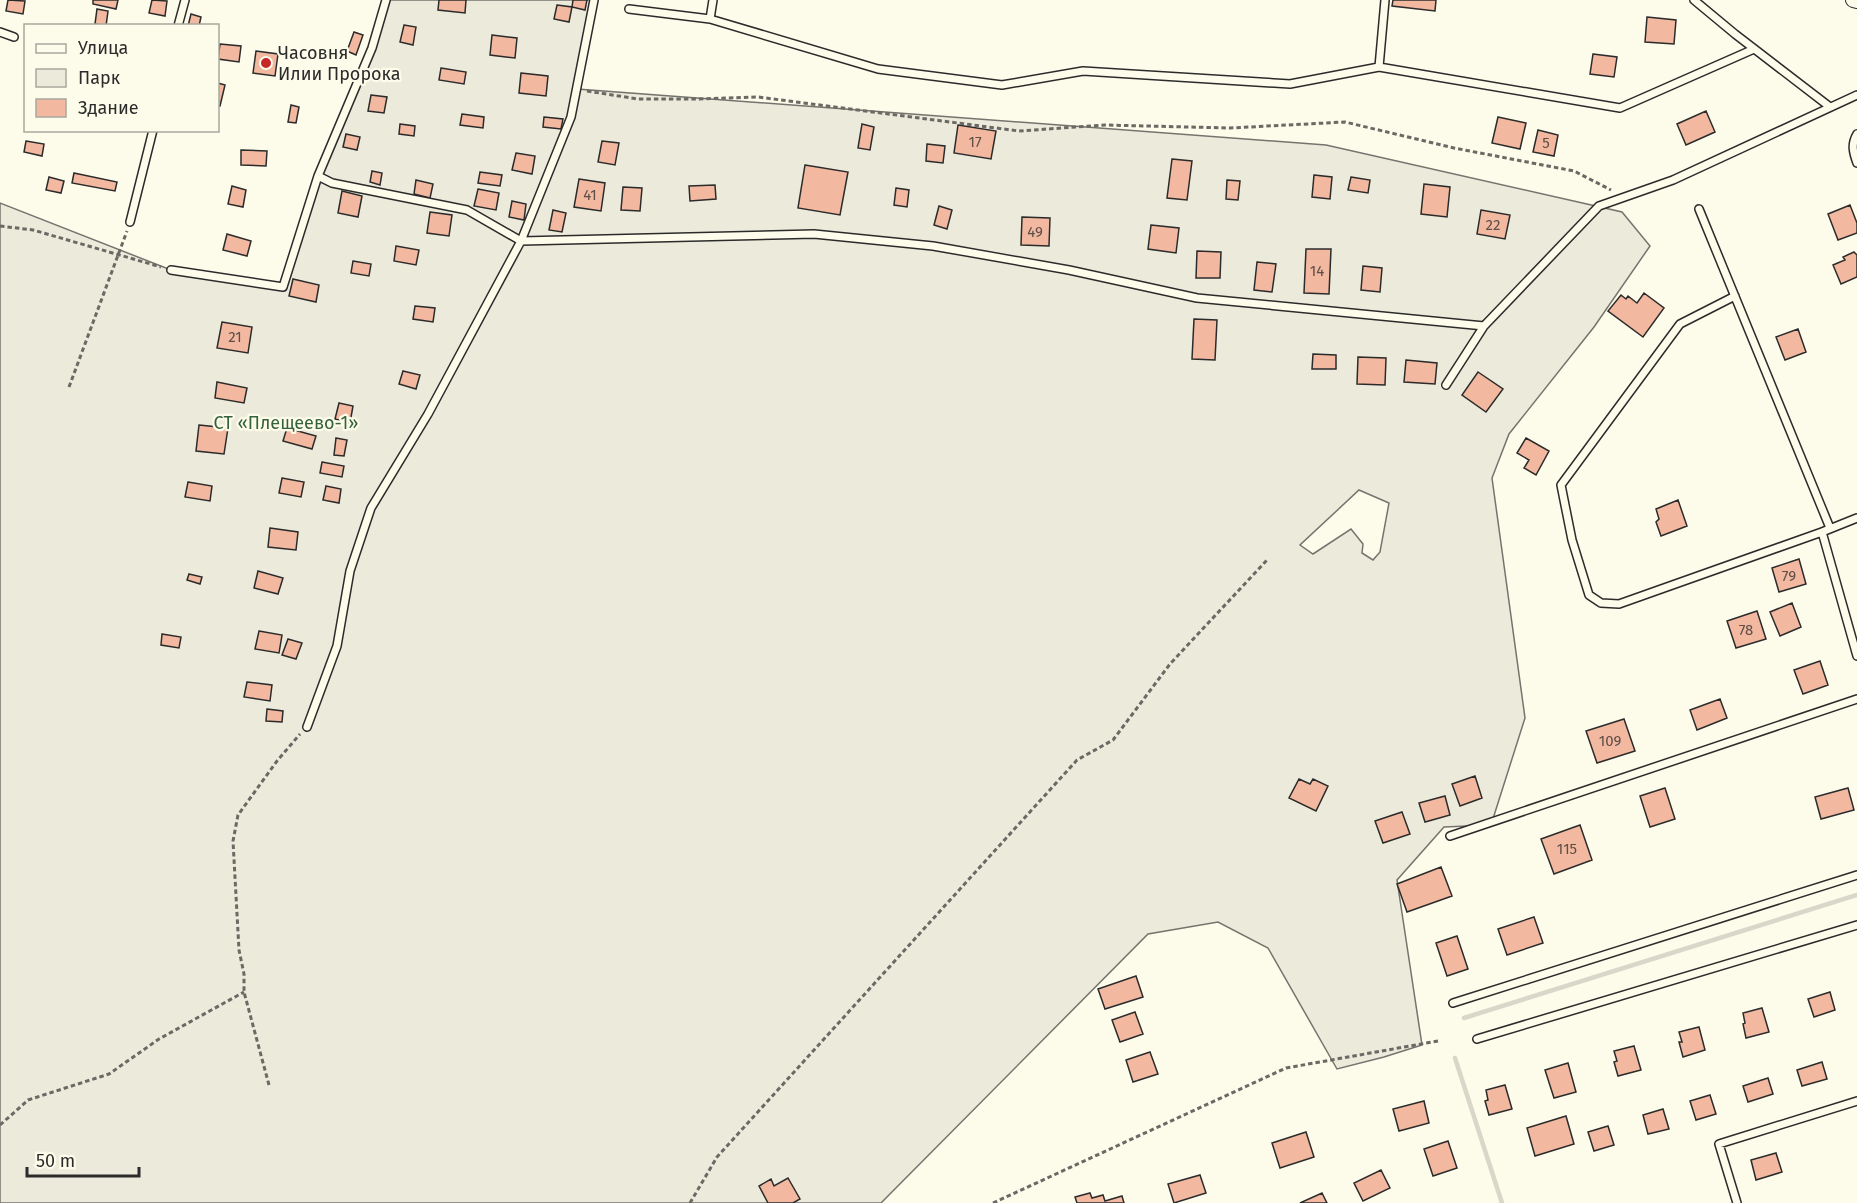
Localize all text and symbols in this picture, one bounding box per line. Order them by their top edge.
legend [24,24,219,132]
text: Улица [78,37,128,59]
place label: Часовня Илии Пророка [278,42,400,85]
marker: Часовня Илии Пророка [259,56,273,70]
text: Парк [78,67,121,89]
text: Здание [78,97,139,119]
house number: 17 [968,133,982,151]
house number: 5 [1542,134,1550,152]
house number: 41 [583,186,597,204]
house number: 22 [1486,216,1500,234]
house number: 49 [1027,223,1043,241]
house number: 14 [1310,262,1324,280]
house number: 21 [228,328,242,346]
park label: СТ «Плещеево-1» [214,412,359,434]
house number: 79 [1782,567,1796,585]
house number: 78 [1739,621,1753,639]
house number: 109 [1599,732,1621,750]
house number: 115 [1557,840,1577,858]
scale bar [27,1140,140,1178]
text: 50 m [36,1150,75,1172]

